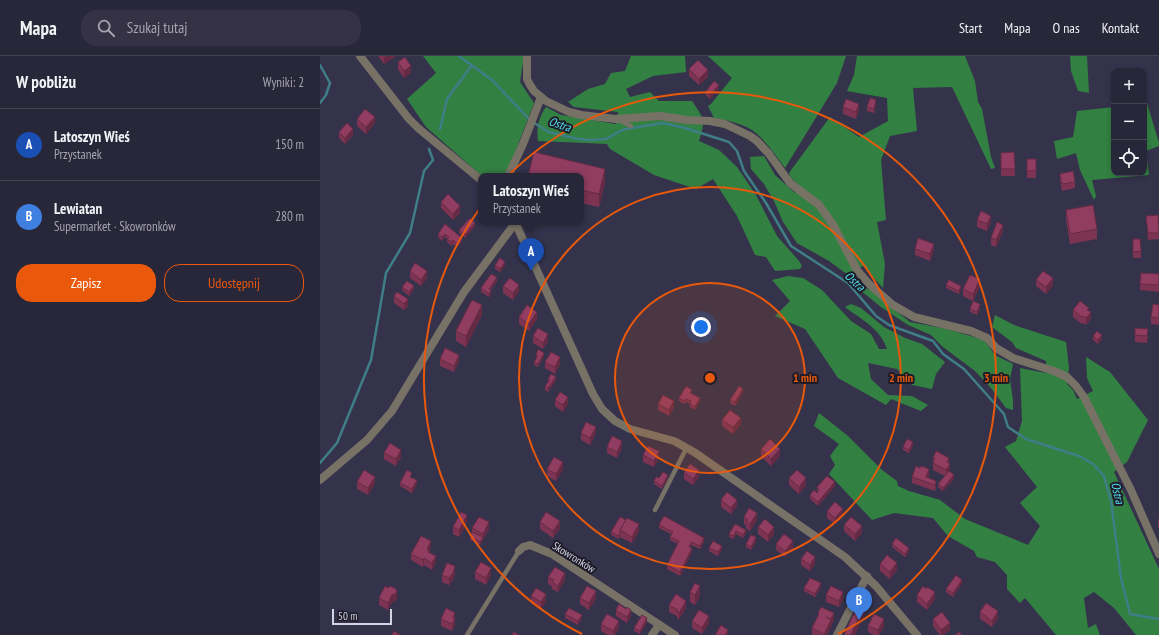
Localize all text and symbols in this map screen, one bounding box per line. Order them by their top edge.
search box [81,10,361,46]
text: Mapa [20,16,57,40]
icon: search [95,17,117,39]
text: Szukaj tutaj [127,18,187,37]
text: Start [959,19,982,37]
text: Mapa [1004,19,1031,37]
text: O nas [1053,19,1080,37]
text: Kontakt [1102,19,1139,37]
map controls [1111,68,1147,176]
button: + [1111,68,1147,104]
text: W pobliżu [16,71,76,93]
text: Wyniki: 2 [263,74,304,91]
button: − [1111,104,1147,140]
water label: Ostra [547,113,574,135]
text: Latoszyn Wieś [54,127,130,146]
text: A [26,136,32,153]
text: 150 m [275,136,304,153]
button: locate [1111,140,1147,176]
text: Przystanek [54,146,102,163]
popup [478,173,584,225]
text: Latoszyn Wieś [493,181,569,200]
text: Lewiatan [54,199,102,218]
text: Przystanek [493,200,541,217]
text: B [26,208,32,225]
text: 280 m [275,208,304,225]
text: Supermarket · Skowronków [54,218,176,235]
pin: A [518,238,544,271]
button: Zapisz [16,264,156,302]
button: Udostępnij [164,264,304,302]
water label: Ostra [842,268,869,295]
your location [691,317,711,337]
text: 1 min [793,370,817,385]
text: 2 min [889,370,913,385]
text: 3 min [984,370,1008,385]
centre of rings [703,371,717,385]
water label: Ostra [1108,481,1128,507]
street label: Skowronków [550,538,598,576]
pin: B [846,587,872,620]
scale bar [332,607,392,626]
text: 50 m [338,609,357,623]

